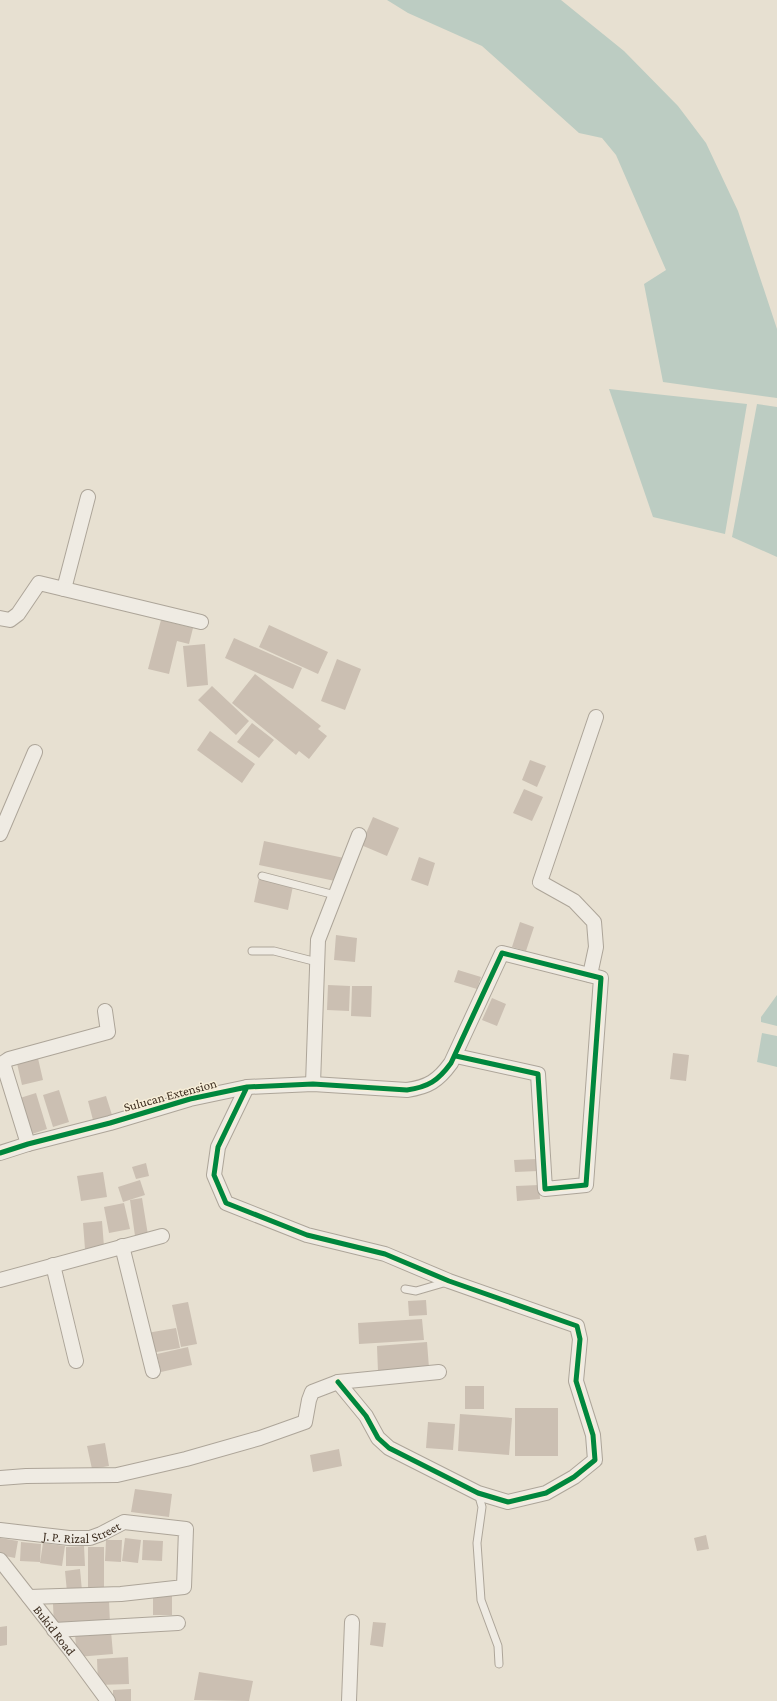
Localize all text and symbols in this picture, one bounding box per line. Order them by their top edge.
street label: Sulucan Extension [122,1075,218,1115]
street label: J. P. Rizal Street [41,1518,123,1546]
street label: Bukid Road [31,1602,79,1658]

